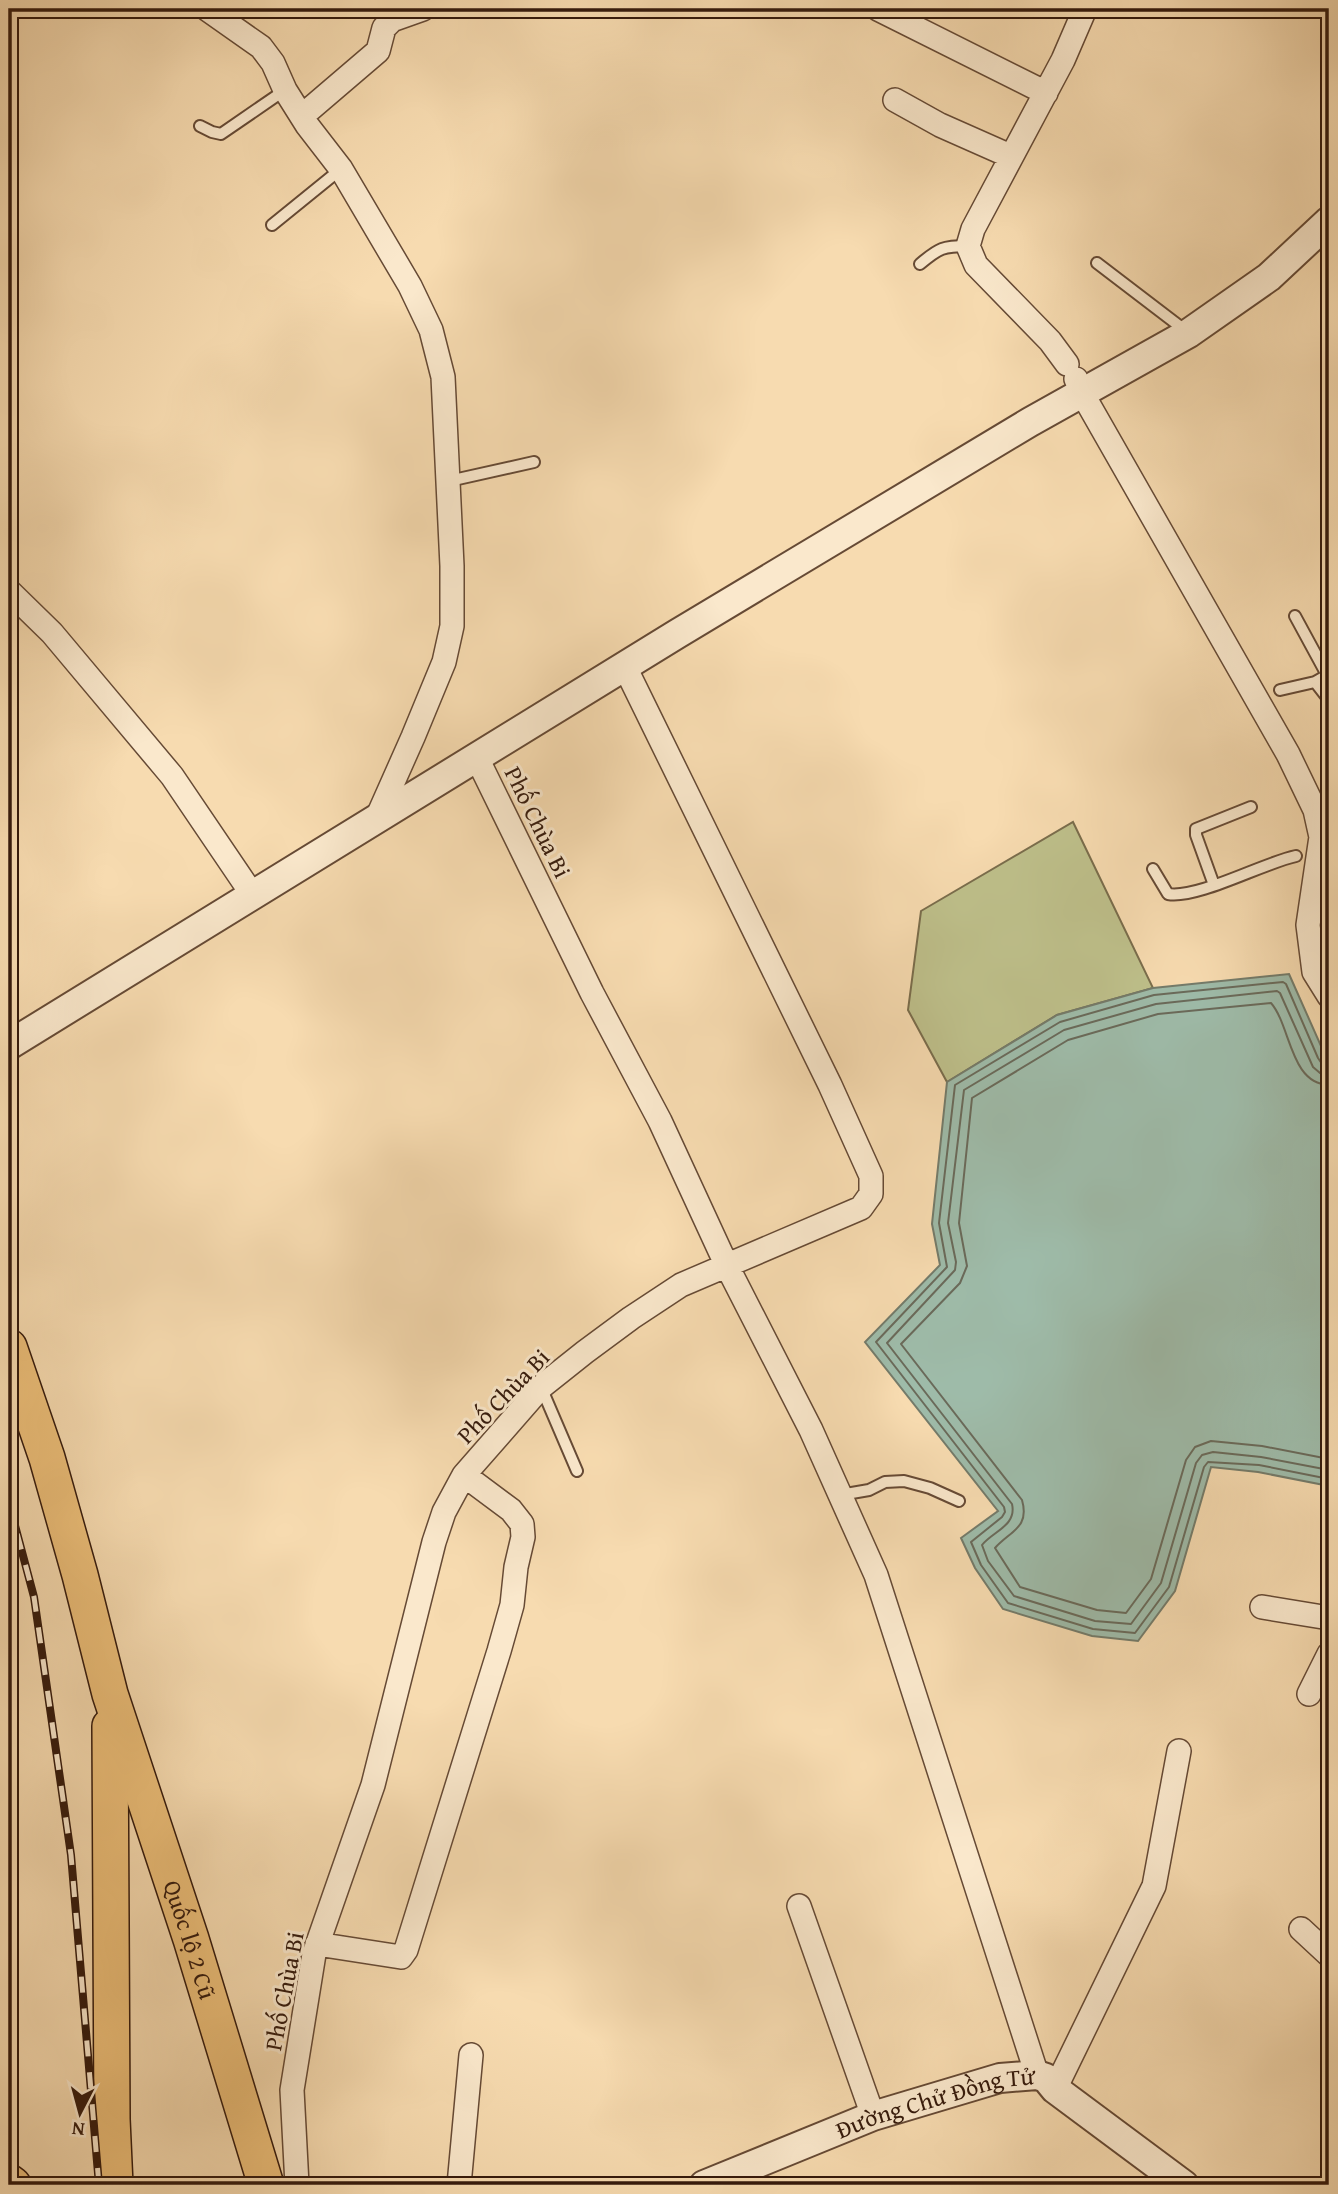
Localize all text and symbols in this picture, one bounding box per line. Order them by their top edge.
street label: Phố Chùa Bi [496,760,580,884]
street label: Phố Chùa Bi [449,1340,558,1451]
street label: Quốc lộ 2 Cũ [155,1875,226,2003]
street label: Phố Chùa Bi [255,1928,313,2053]
street label: Đường Chử Đồng Tử [830,2058,1038,2147]
north arrow [46,2078,116,2148]
text: N [70,2115,86,2144]

